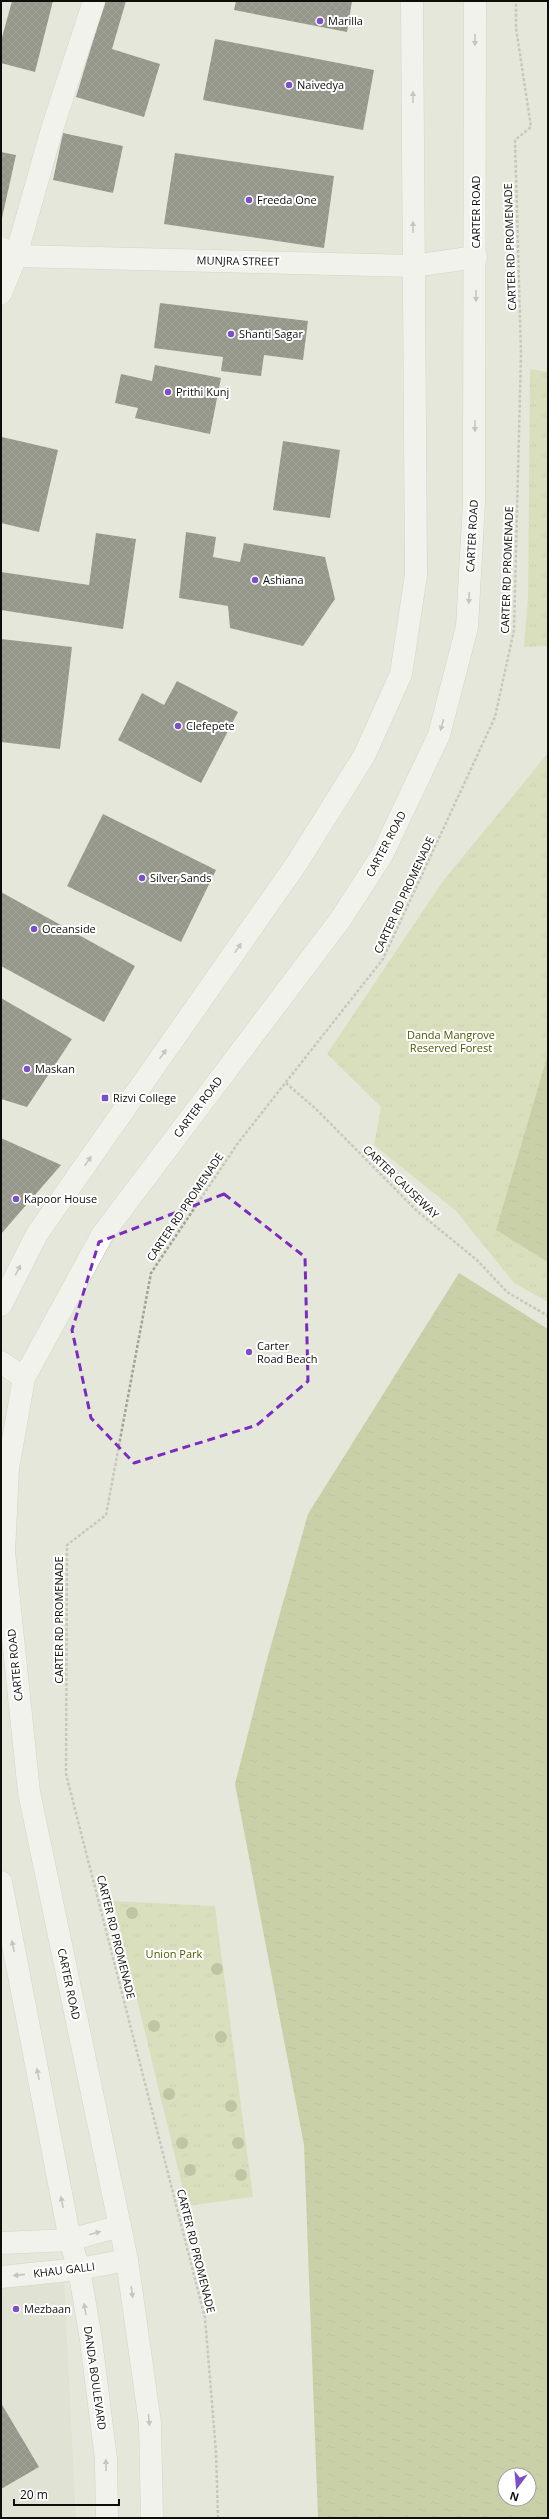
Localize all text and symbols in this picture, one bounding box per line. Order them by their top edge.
place label: Marilla [328,13,363,28]
marker: Marilla [315,16,325,26]
one-way arrow [472,34,478,47]
place label: Naivedya [297,77,344,92]
marker: Naivedya [284,80,294,90]
one-way arrow [410,90,416,103]
street label: CARTER ROAD [468,176,483,248]
street label: CARTER RD PROMENADE [500,183,519,311]
place label: Freeda One [257,192,317,207]
marker: Freeda One [244,195,254,205]
one-way arrow [410,220,416,233]
street label: MUNJRA STREET [196,252,280,269]
one-way arrow [472,290,479,302]
place label: Shanti Sagar [239,326,303,341]
marker: Shanti Sagar [226,329,236,339]
place label: Prithi Kunj [176,384,229,399]
marker: Prithi Kunj [163,387,173,397]
one-way arrow [472,420,478,433]
street label: CARTER ROAD [462,499,481,573]
street label: CARTER RD PROMENADE [497,506,516,634]
place label: Ashiana [263,572,304,587]
marker: Ashiana [250,575,260,585]
one-way arrow [465,592,472,604]
place label: Clefepete [186,718,235,733]
one-way arrow [438,719,444,731]
marker: Clefepete [173,721,183,731]
street label: CARTER ROAD [362,808,409,879]
street label: CARTER RD PROMENADE [370,834,437,956]
place label: Silver Sands [150,870,211,885]
marker: Silver Sands [137,873,147,883]
place label: Oceanside [42,921,96,936]
marker: Oceanside [29,924,39,934]
one-way arrow [234,943,242,953]
park label: Danda Mangrove Reserved Forest [407,1027,495,1055]
one-way arrow [159,1049,167,1060]
place label: Maskan [35,1061,75,1076]
marker: Maskan [22,1064,32,1074]
street label: CARTER ROAD [170,1073,225,1140]
place label: Rizvi College [113,1090,176,1105]
marker: Rizvi College [100,1093,110,1103]
street label: CARTER CAUSEWAY [360,1142,443,1222]
street label: CARTER RD PROMENADE [143,1150,226,1264]
one-way arrow [84,1155,93,1166]
place label: Kapoor House [24,1191,97,1206]
marker: Kapoor House [11,1194,21,1204]
one-way arrow [15,1264,22,1276]
place label: Carter Road Beach [257,1338,318,1366]
marker: Carter Road Beach [244,1347,254,1357]
street label: CARTER RD PROMENADE [51,1556,66,1684]
street label: CARTER ROAD [3,1628,26,1702]
street label: CARTER RD PROMENADE [94,1873,139,2001]
one-way arrow [10,1940,16,1953]
park label: Union Park [146,1946,203,1961]
street label: CARTER ROAD [55,1947,84,2021]
one-way arrow [35,2068,41,2080]
street label: CARTER RD PROMENADE [174,2187,219,2315]
one-way arrow [59,2196,65,2208]
one-way arrow [89,2230,101,2236]
street label: KHAU GALLI [32,2258,96,2281]
one-way arrow [13,2272,25,2279]
one-way arrow [129,2286,135,2298]
place label: Mezbaan [24,2301,71,2316]
one-way arrow [82,2302,88,2315]
marker: Mezbaan [11,2304,21,2314]
street label: DANDA BOULEVARD [81,2325,110,2431]
one-way arrow [146,2414,153,2427]
one-way arrow [103,2458,109,2471]
north arrow [497,2467,537,2507]
scale bar [14,2481,119,2507]
text: 20 m [20,2486,48,2503]
text: N [508,2489,520,2506]

